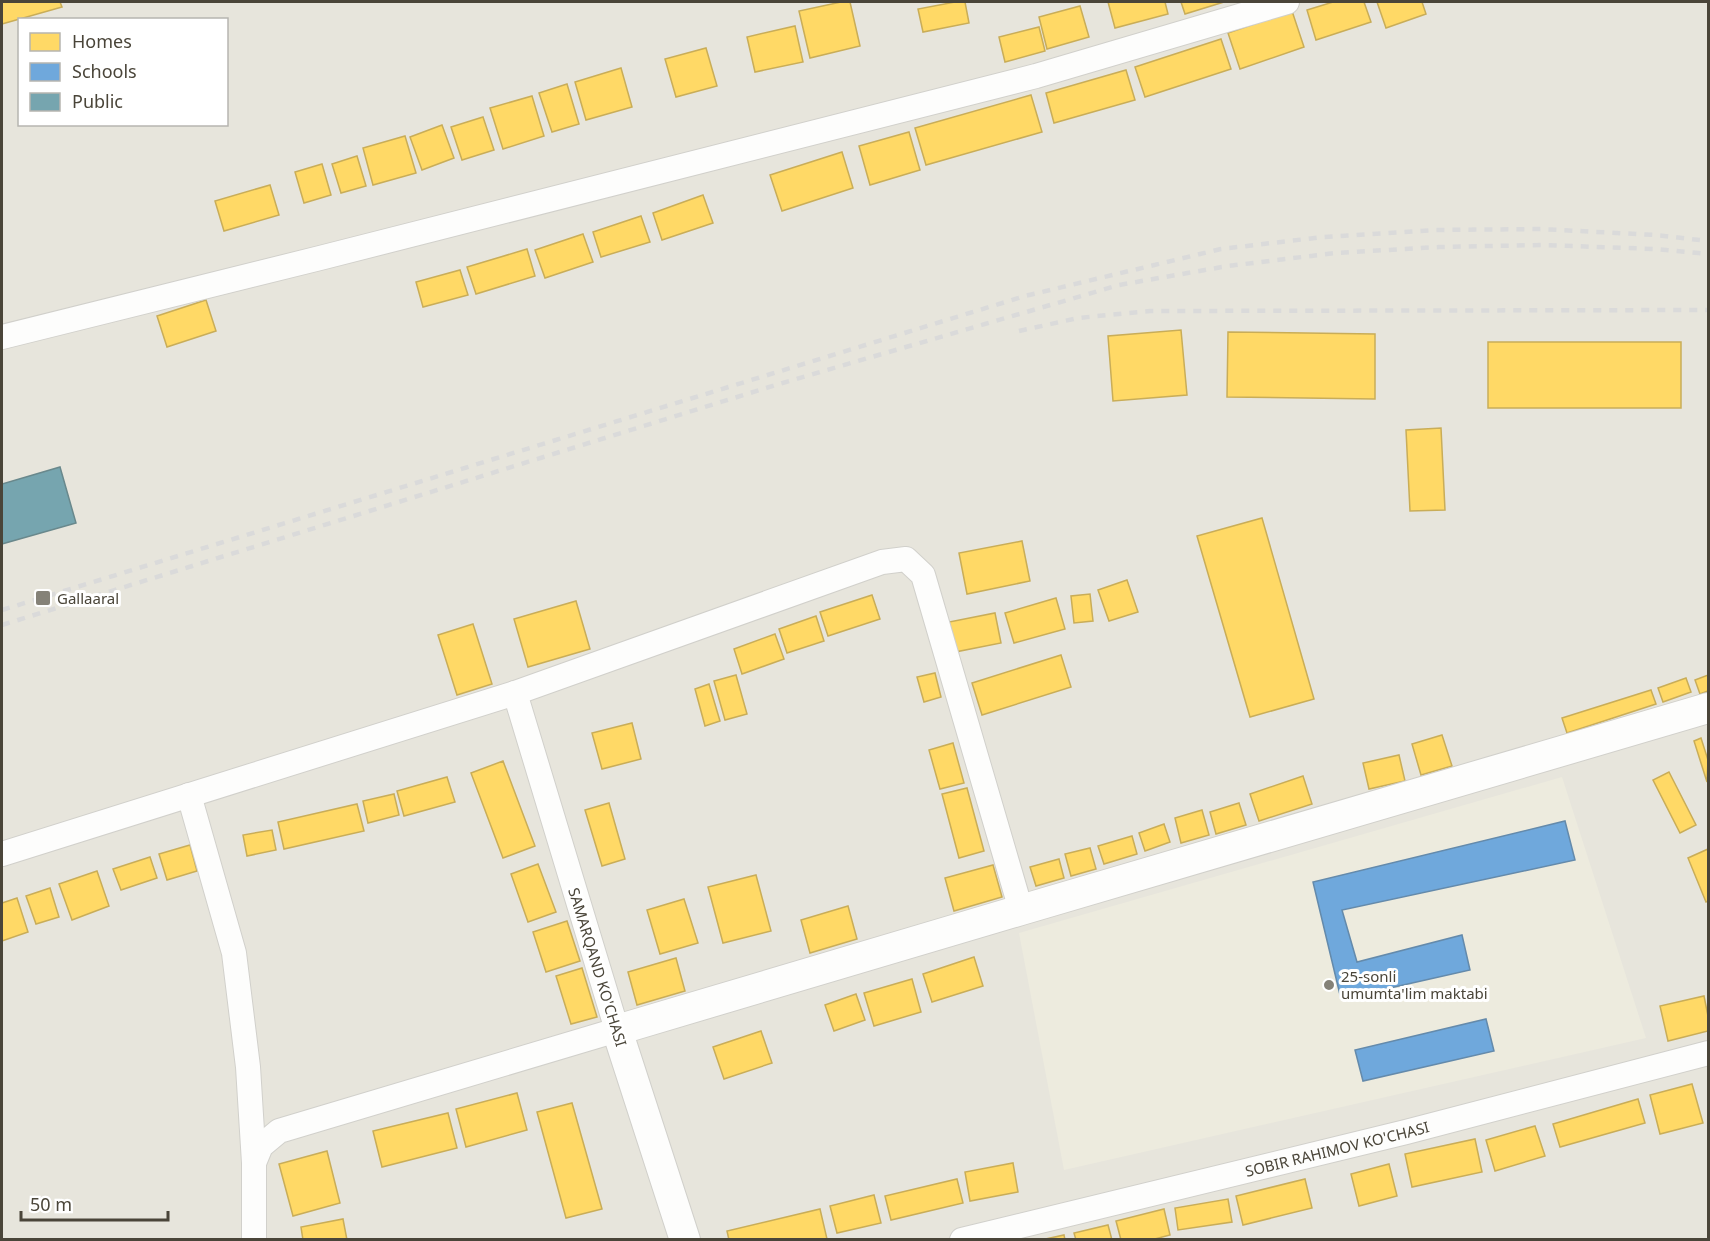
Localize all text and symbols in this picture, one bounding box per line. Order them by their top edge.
legend [18,18,228,126]
text: Homes [72,29,132,53]
text: Schools [72,59,137,83]
text: Public [72,89,123,113]
place label: Gallaaral [57,588,119,608]
marker: Gallaaral [34,589,52,607]
street label: SAMARQAND KO'CHASI [564,885,632,1049]
place label: 25-sonli umumta'lim maktabi [1341,966,1488,1003]
marker: 25-sonli umumta'lim maktabi [1322,978,1336,992]
street label: SOBIR RAHIMOV KO'CHASI [1243,1116,1431,1181]
scale bar [21,1184,168,1222]
text: 50 m [30,1192,72,1216]

